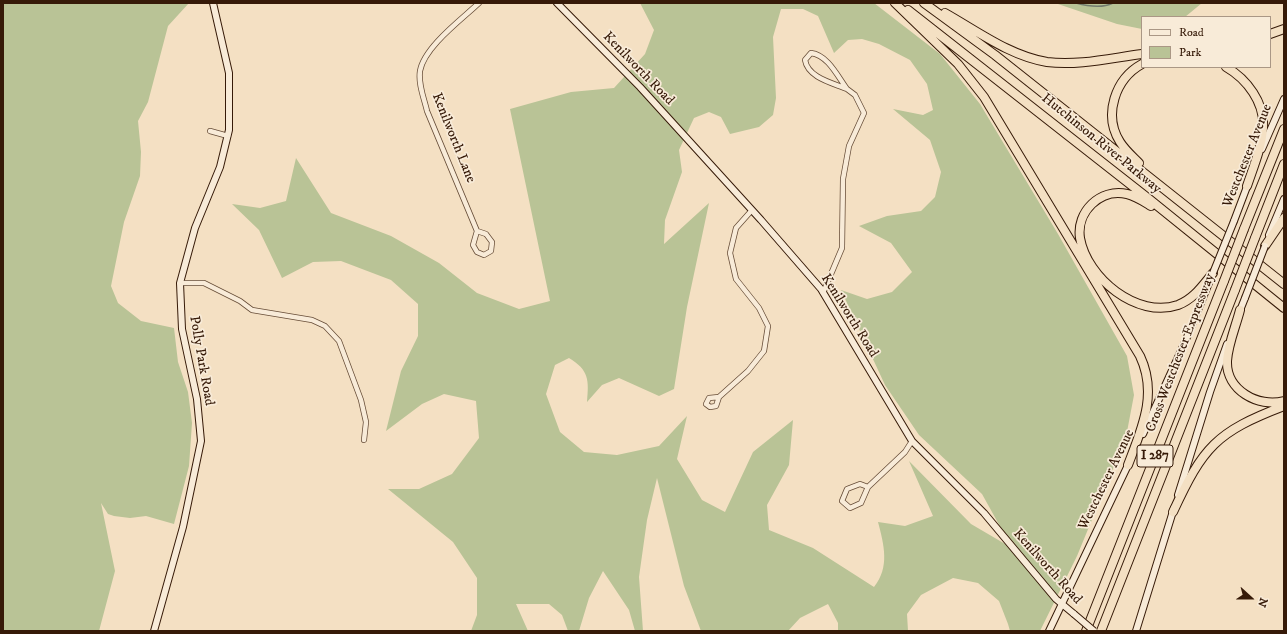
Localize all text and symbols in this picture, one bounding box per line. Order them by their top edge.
legend [1141,16,1271,68]
text: Road [1179,25,1204,40]
street label: Kenilworth Road [599,29,677,109]
text: Park [1179,45,1201,60]
street label: Hutchinson River Parkway [1038,90,1164,198]
street label: Kenilworth Lane [427,91,479,185]
street label: Westchester Avenue [1220,102,1276,210]
street label: Kenilworth Road [817,271,881,361]
street label: Cross Westchester Expressway [1143,271,1219,435]
street label: Polly Park Road [185,315,217,407]
street label: Westchester Avenue [1075,427,1139,533]
road number: I 287 [1137,445,1173,467]
street label: Kenilworth Road [1009,526,1085,608]
north arrow [1231,578,1271,618]
text: N [1254,596,1270,609]

